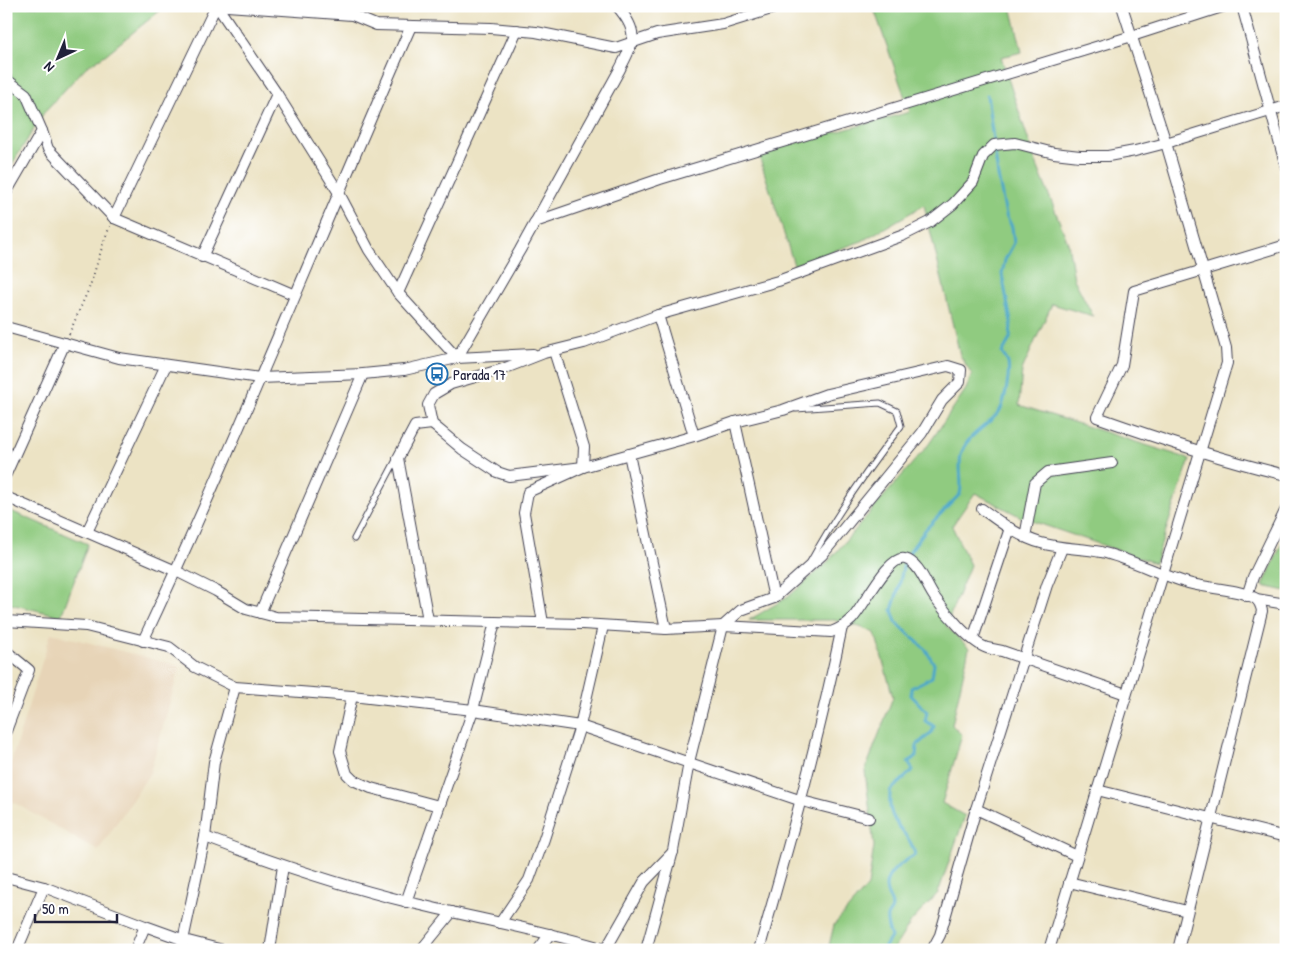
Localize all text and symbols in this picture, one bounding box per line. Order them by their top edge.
north arrow [32,32,82,82]
text: N [39,58,58,77]
bus stop icon: Parada 17 [425,362,449,386]
place label: Parada 17 [453,364,506,385]
scale bar [35,891,118,923]
text: 50 m [42,898,69,919]

